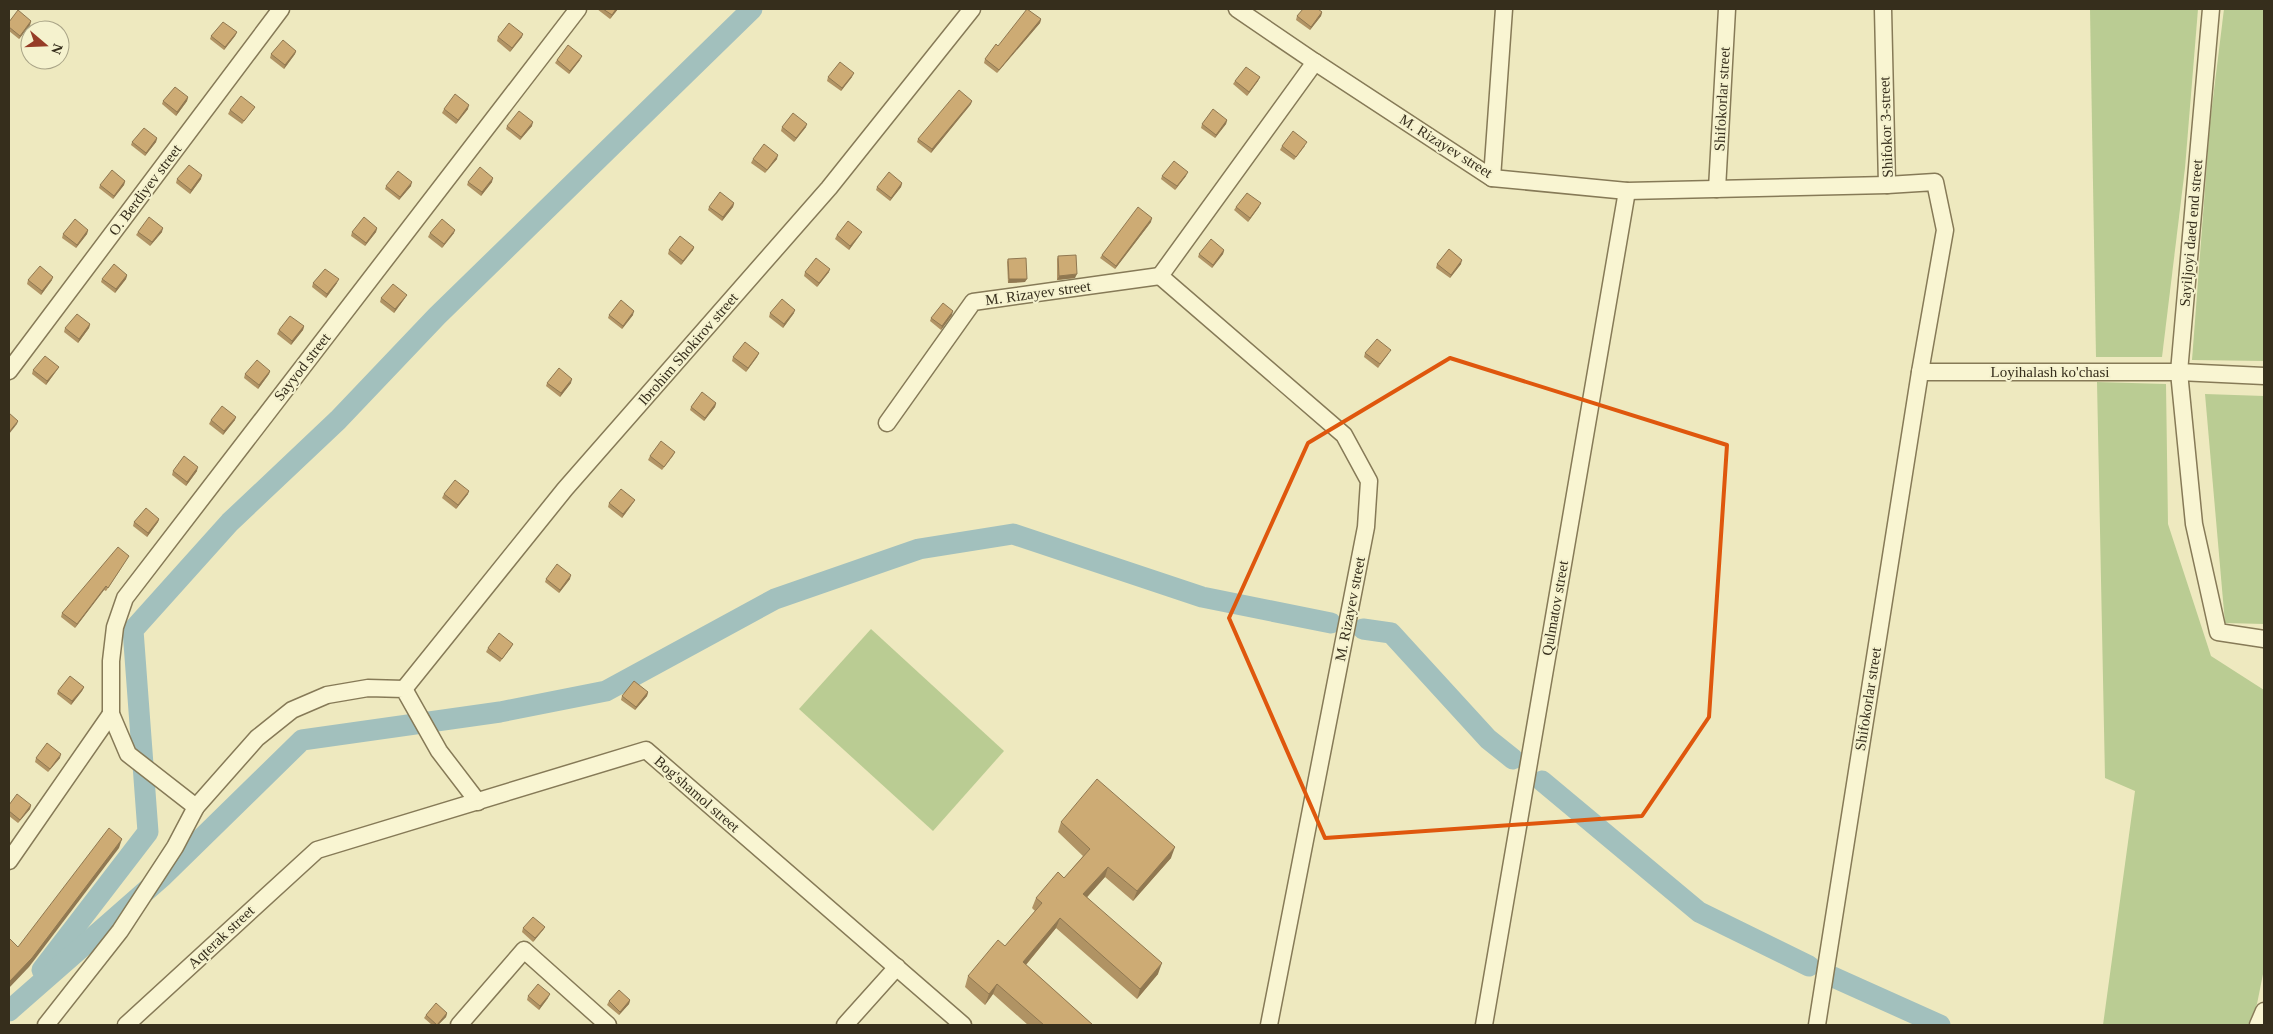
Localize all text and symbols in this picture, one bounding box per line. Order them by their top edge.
north arrow [20,20,70,70]
text: N [48,42,66,56]
street label: Shifokorlar street [1711,46,1733,152]
street label: Shifokor 3-street [1876,75,1896,178]
street label: M. Rizayev street [1397,111,1496,181]
street label: O. Berdiyev street [106,141,185,239]
street label: Sayiljoyi daed end street [2177,158,2205,307]
street label: M. Rizayev street [984,278,1093,308]
street label: Ibrohim Shokirov street [635,289,742,408]
street label: Sayyod street [271,329,334,404]
street label: Loyihalash ko'chasi [1991,364,2109,380]
street label: M. Rizayev street [1332,555,1368,663]
street label: Qulmatov street [1539,558,1571,657]
street label: Shifokorlar street [1852,645,1884,752]
street label: Bog'shamol street [651,753,743,836]
street label: Aqterak street [185,902,258,972]

